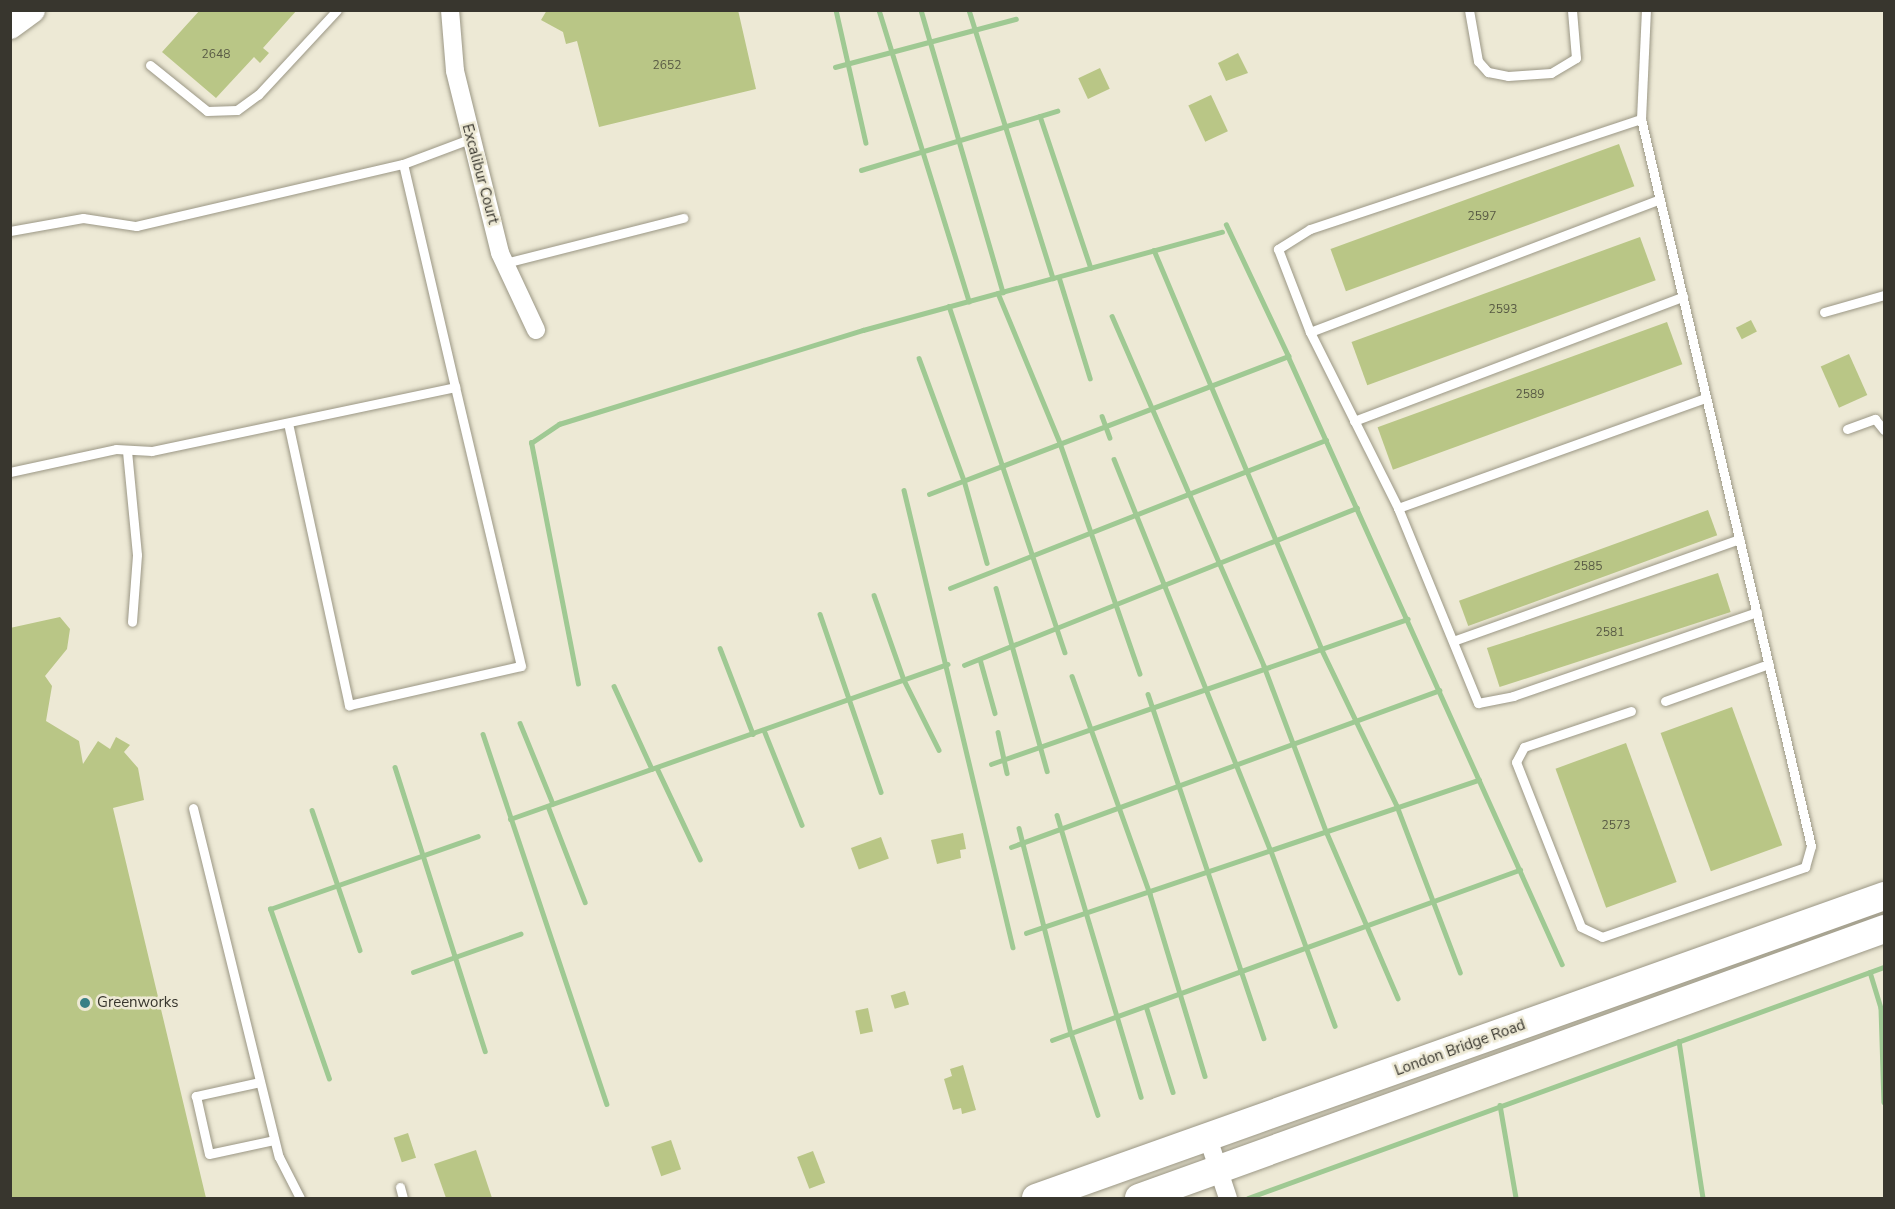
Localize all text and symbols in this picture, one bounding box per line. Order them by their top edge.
house number: 2648 [202,48,230,62]
house number: 2652 [653,59,681,73]
street label: Excalibur Court [458,122,502,226]
house number: 2597 [1468,210,1496,224]
house number: 2593 [1489,303,1517,317]
house number: 2589 [1516,388,1544,402]
house number: 2585 [1574,560,1602,574]
house number: 2581 [1596,626,1624,640]
house number: 2573 [1602,819,1630,833]
place label: Greenworks [97,994,178,1012]
marker: Greenworks [78,996,92,1010]
street label: London Bridge Road [1392,1016,1528,1080]

